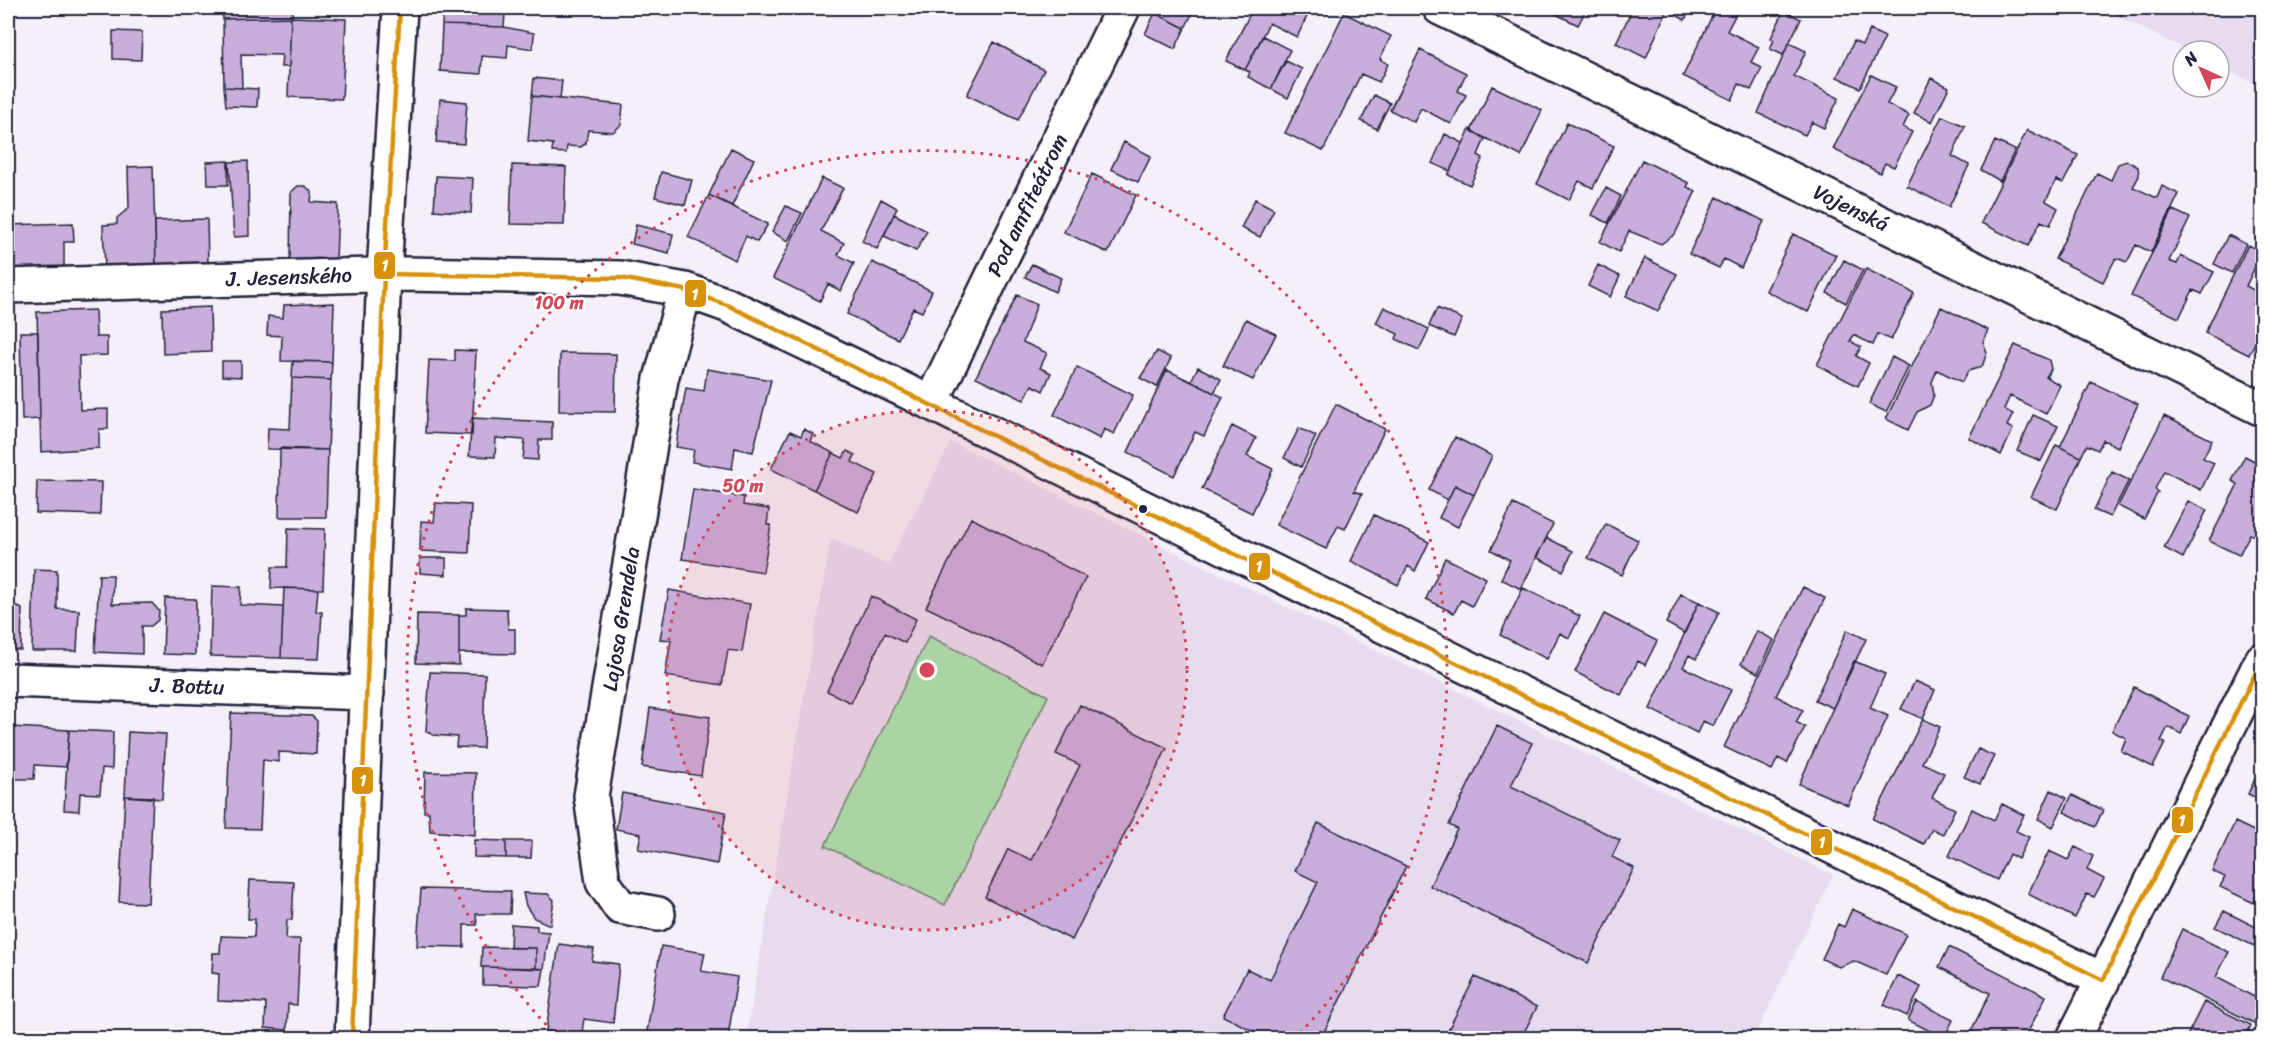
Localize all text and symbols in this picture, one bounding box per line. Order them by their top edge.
north arrow [2171,39,2231,99]
text: N [2176,44,2206,74]
street label: Pod amfiteátrom [976,127,1078,283]
street label: Vojenská [1806,173,1896,243]
line badge: 1 [373,251,396,280]
text: 1 [382,251,389,280]
street label: J. Jesenského [224,256,353,298]
line badge: 1 [684,279,707,308]
text: 1 [692,280,699,309]
text: 100 m [535,287,584,319]
text: 50 m [723,470,764,502]
unlabelled marker [1137,503,1149,515]
street label: Lajosa Grendela [591,544,651,694]
line badge: 1 [1248,552,1271,581]
text: 1 [1256,552,1263,581]
centre of rings [917,660,937,680]
street label: J. Bottu [148,666,226,706]
line badge: 1 [351,766,374,795]
text: 1 [360,766,367,795]
line badge: 1 [2171,806,2194,834]
text: 1 [2179,806,2186,835]
line badge: 1 [1810,828,1833,856]
text: 1 [1819,828,1826,857]

